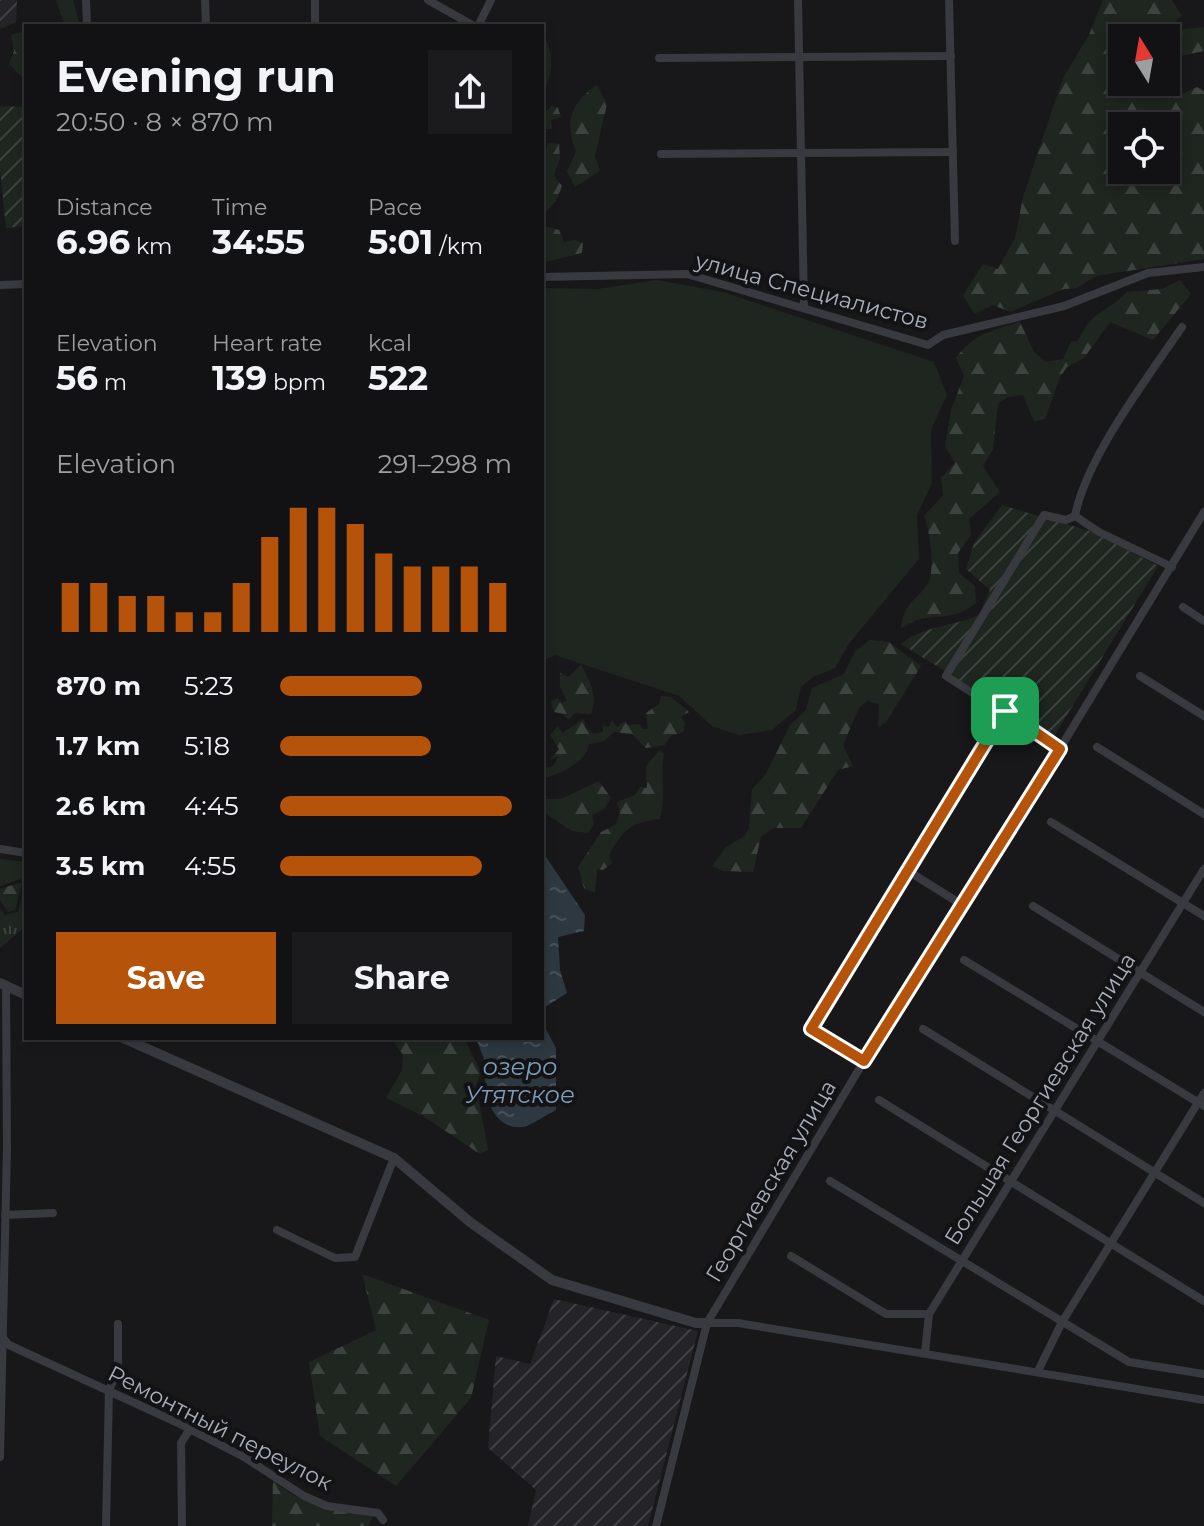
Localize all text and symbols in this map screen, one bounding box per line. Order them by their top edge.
north arrow [1108,24,1180,96]
map controls [1108,24,1180,184]
text: Evening run [56,49,336,103]
button: share [428,50,512,134]
text: 20:50 · 8 × 870 m [56,106,274,138]
button: locate [1108,112,1180,184]
text: Distance [56,194,153,221]
text: Time [212,194,267,221]
text: Pace [368,194,422,221]
text: 6.96 [56,221,130,263]
text: 34:55 [212,221,305,263]
text: 5:01 [368,221,433,263]
text: km [130,233,172,260]
text: /km [433,233,483,260]
street label: улица Специалистов [692,247,931,335]
text: Elevation [56,330,158,357]
text: Heart rate [212,330,322,357]
text: kcal [368,330,412,357]
text: 56 [56,357,98,399]
text: 139 [212,357,267,399]
text: 522 [368,357,428,399]
text: m [98,369,127,396]
text: bpm [267,369,326,396]
text: Elevation [56,448,176,480]
text: 291–298 m [378,448,512,480]
text: 870 m [56,670,141,702]
text: 5:23 [184,670,234,702]
pin [971,677,1039,745]
icon: arrive [983,689,1027,733]
text: 1.7 km [56,730,140,762]
text: 5:18 [184,730,230,762]
text: 2.6 km [56,790,146,822]
text: 4:45 [184,790,239,822]
text: 3.5 km [56,850,145,882]
text: 4:55 [184,850,236,882]
button: Save [56,932,276,1024]
button: Share [292,932,512,1024]
street label: Большая Георгиевская улица [939,948,1141,1250]
water label: озеро Утятское [465,1052,575,1109]
street label: Георгиевская улица [700,1075,842,1287]
street label: Ремонтный переулок [103,1360,337,1496]

